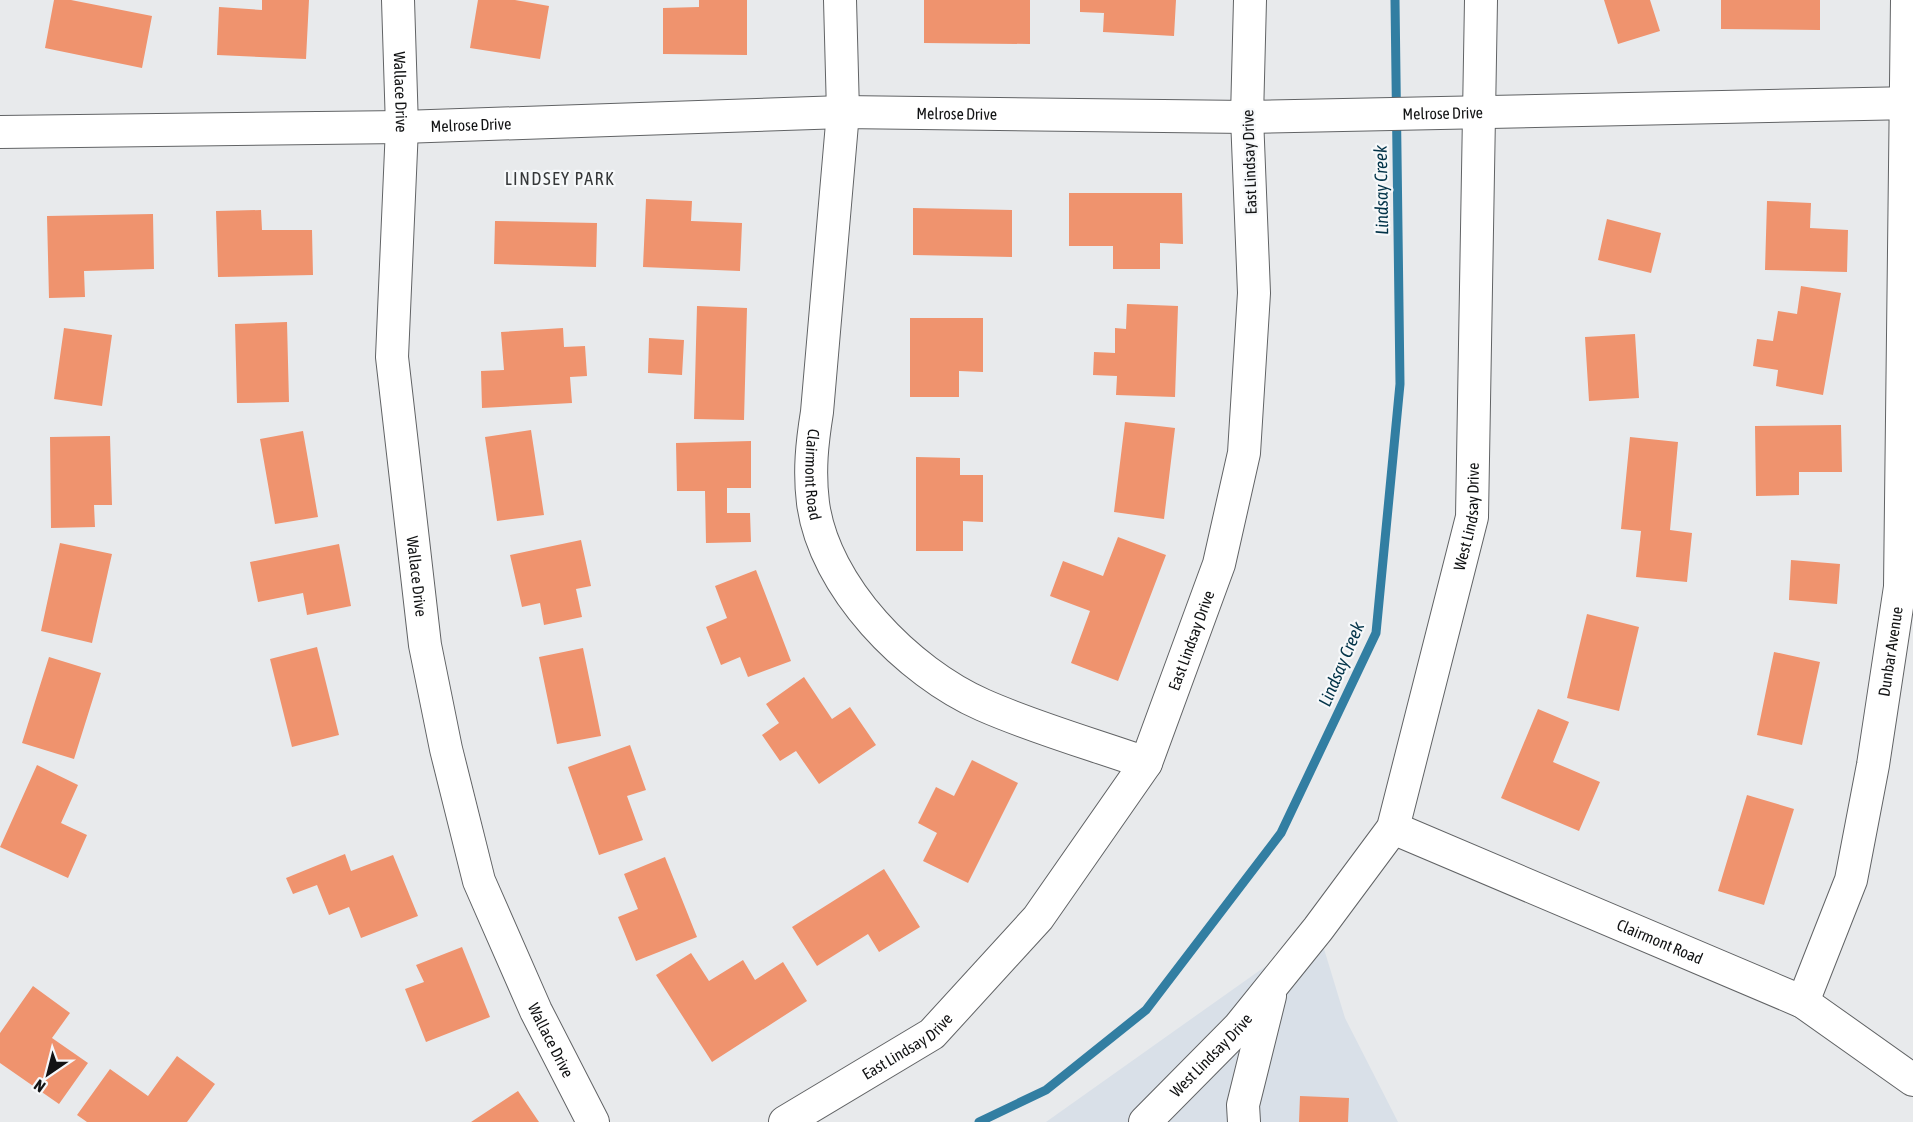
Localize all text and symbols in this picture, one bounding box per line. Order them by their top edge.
street label: Wallace Drive [391,51,411,133]
street label: Melrose Drive [1402,103,1483,123]
street label: Melrose Drive [916,104,997,123]
street label: East Lindsay Drive [1238,109,1261,215]
street label: Melrose Drive [430,114,512,135]
water label: Lindsay Creek [1370,144,1392,235]
district label: LINDSEY PARK [505,168,615,189]
street label: Clairmont Road [802,428,825,522]
street label: West Lindsay Drive [1450,462,1482,572]
street label: Wallace Drive [404,535,431,618]
street label: East Lindsay Drive [1164,588,1218,693]
street label: Dunbar Avenue [1875,605,1906,698]
water label: Lindsay Creek [1314,618,1369,709]
street label: Clairmont Road [1614,915,1706,967]
street label: Wallace Drive [525,1000,577,1080]
street label: East Lindsay Drive [859,1009,956,1083]
street label: West Lindsay Drive [1166,1010,1255,1100]
north arrow [18,1044,78,1104]
text: N [30,1076,48,1096]

